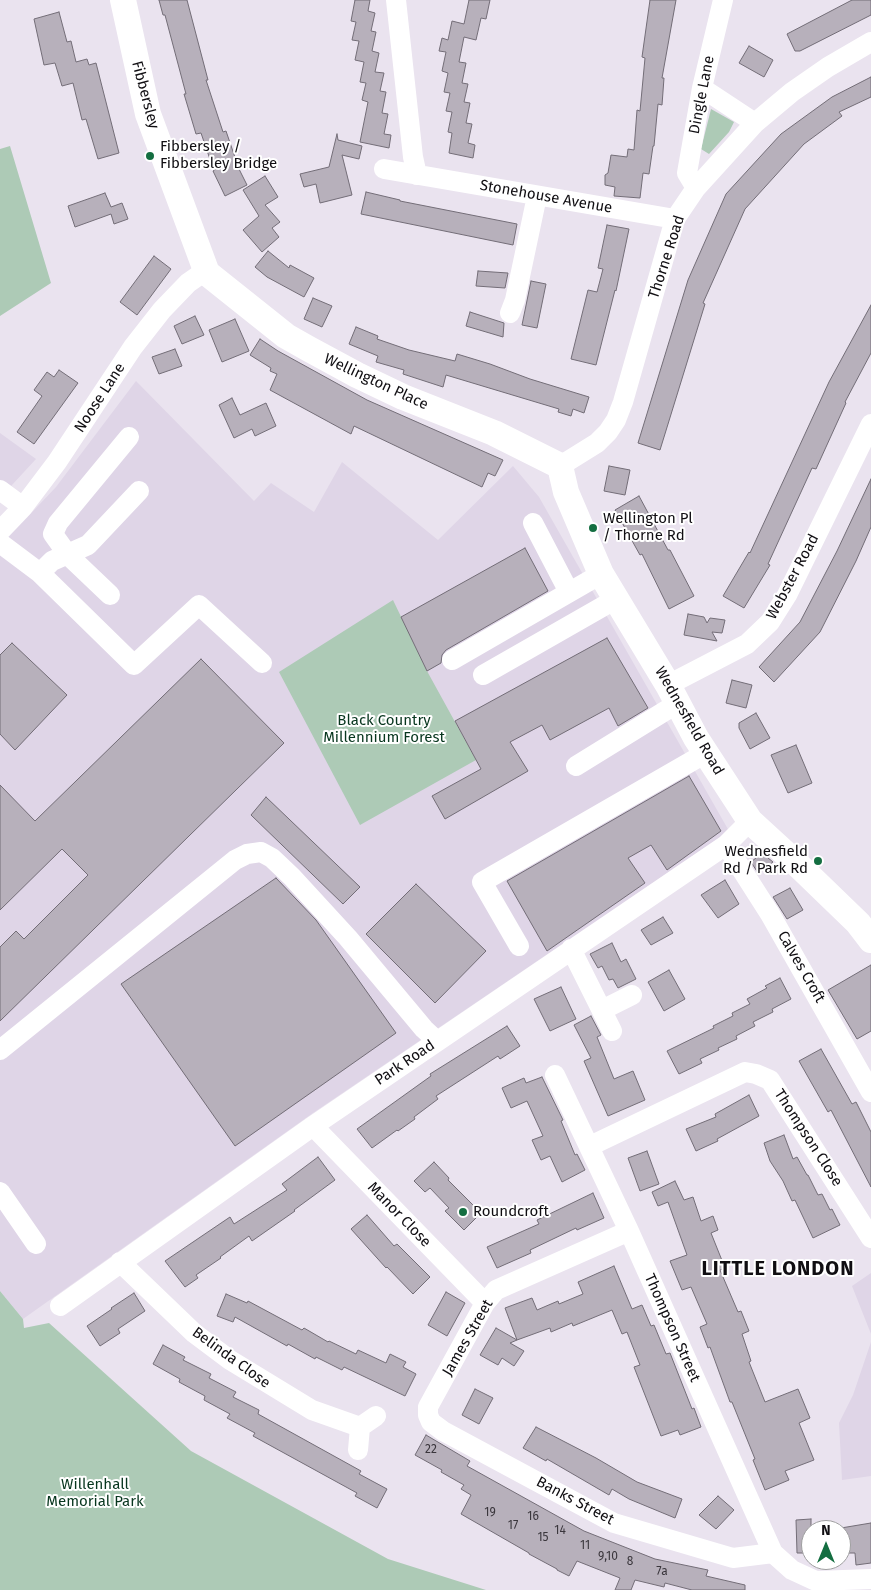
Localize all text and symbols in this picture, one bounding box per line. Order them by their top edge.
street label: Dingle Lane [686,54,718,136]
street label: Fibbersley [127,59,163,131]
place label: Fibbersley / Fibbersley Bridge [160,138,277,173]
marker: Fibbersley / Fibbersley Bridge [144,150,156,162]
street label: Stonehouse Avenue [478,176,614,218]
street label: Thorne Road [645,213,689,301]
street label: Wellington Place [321,350,431,414]
street label: Noose Lane [71,360,129,436]
place label: Wellington Pl / Thorne Rd [603,510,693,545]
marker: Wellington Pl / Thorne Rd [587,522,599,534]
street label: Webster Road [763,531,823,623]
street label: Wednesfield Road [651,664,727,778]
park label: Black Country Millennium Forest [323,712,445,747]
place label: Wednesfield Rd / Park Rd [723,843,808,878]
marker: Wednesfield Rd / Park Rd [812,855,824,867]
street label: Calves Croft [773,928,829,1006]
street label: Park Road [372,1037,438,1089]
street label: Thompson Close [770,1086,846,1190]
street label: Manor Close [363,1179,435,1251]
place label: Roundcroft [473,1203,549,1221]
marker: Roundcroft [457,1206,469,1218]
district label: LITTLE LONDON [700,1257,856,1281]
street label: Thompson Street [640,1271,704,1385]
street label: James Street [439,1297,497,1379]
street label: Belinda Close [188,1324,274,1392]
house number: 22 [425,1443,437,1457]
street label: Banks Street [533,1473,617,1529]
park label: Willenhall Memorial Park [46,1476,144,1511]
house number: 19 [484,1506,496,1520]
house number: 16 [527,1510,539,1524]
house number: 17 [508,1519,518,1533]
north arrow [801,1520,851,1570]
text: N [821,1522,831,1539]
house number: 14 [554,1524,566,1538]
house number: 15 [537,1531,549,1545]
house number: 11 [580,1539,590,1553]
house number: 9,10 [598,1550,618,1564]
house number: 8 [627,1555,633,1569]
house number: 7a [656,1565,668,1579]

